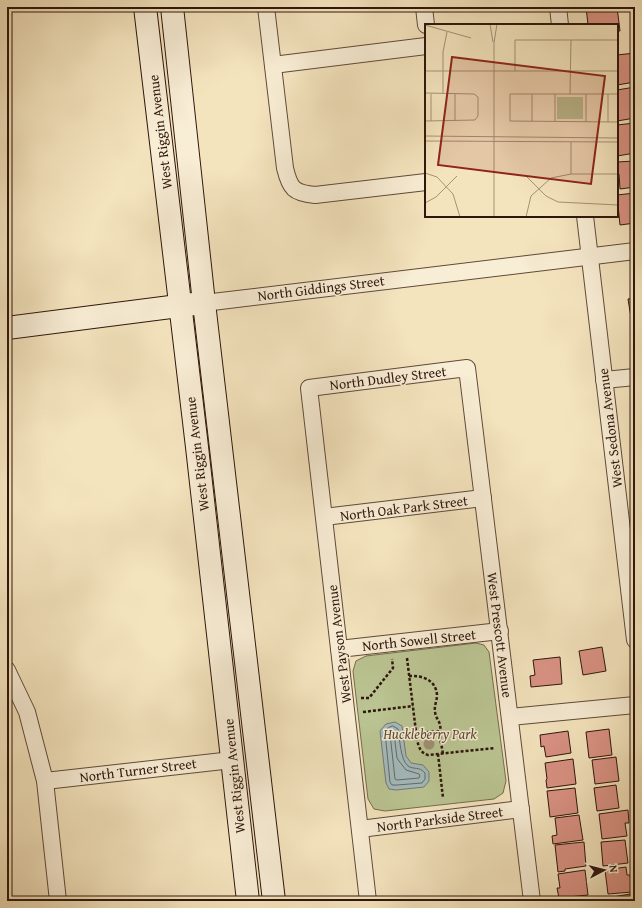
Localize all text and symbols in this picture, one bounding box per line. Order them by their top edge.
inset map [425,24,618,217]
street label: West Riggin Avenue [143,73,177,190]
street label: North Giddings Street [256,270,386,306]
street label: North Dudley Street [328,361,448,395]
street label: West Sedona Avenue [593,367,627,489]
street label: West Riggin Avenue [180,395,214,512]
street label: North Oak Park Street [339,490,469,526]
street label: West Prescott Avenue [482,571,518,699]
street label: West Payson Avenue [322,583,356,704]
street label: North Sowell Street [361,624,477,656]
street label: West Riggin Avenue [218,717,250,834]
park label: Huckleberry Park [382,724,477,744]
street label: North Turner Street [78,753,198,787]
street label: North Parkside Street [376,801,504,837]
north arrow [584,850,624,890]
text: N [606,864,622,874]

